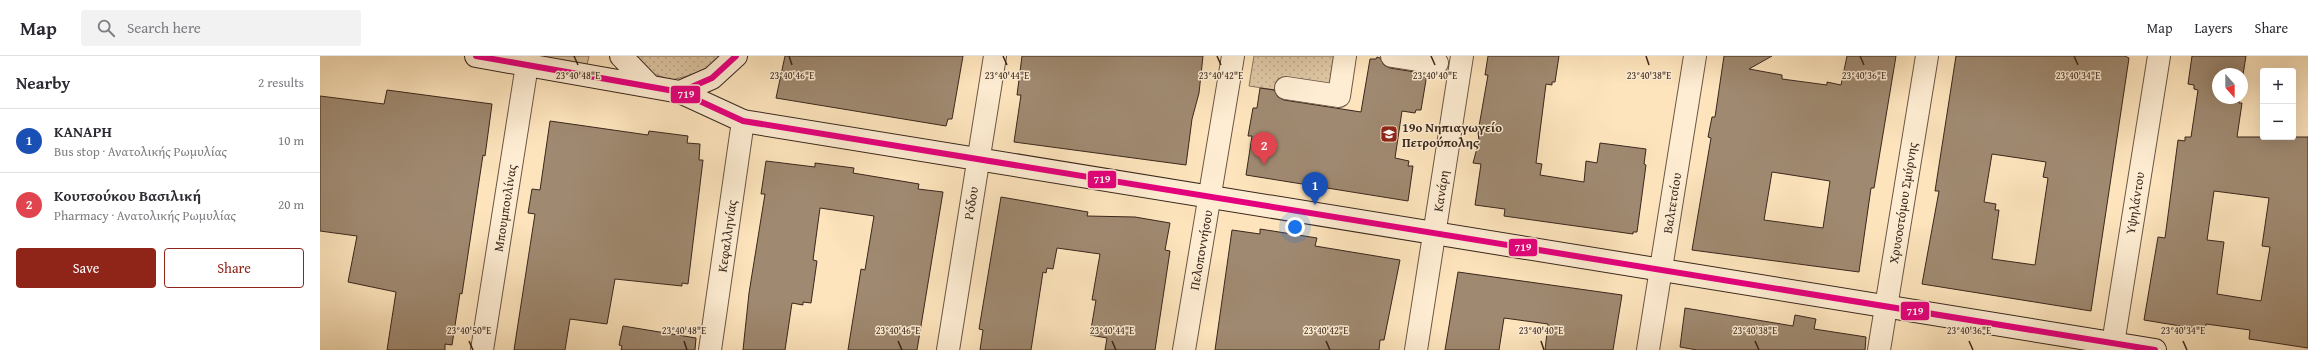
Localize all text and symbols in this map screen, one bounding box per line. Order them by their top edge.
search box [81,10,361,46]
text: Map [20,14,57,42]
icon: search [95,17,117,39]
text: Search here [127,17,201,38]
text: Map [2147,18,2173,38]
text: Layers [2195,18,2233,38]
text: Share [2255,18,2288,38]
text: 23°40'48"E [556,68,600,83]
text: 23°40'46"E [770,68,814,83]
text: 23°40'44"E [985,68,1029,83]
text: 23°40'42"E [1199,68,1243,83]
text: 23°40'40"E [1413,68,1457,83]
text: 23°40'38"E [1627,68,1671,83]
text: 23°40'36"E [1842,68,1886,83]
text: 23°40'34"E [2056,68,2100,83]
north arrow [2212,68,2248,104]
map controls [2260,68,2296,140]
button: + [2260,68,2296,104]
text: Nearby [16,70,70,95]
text: 2 results [258,73,304,92]
line badge: 719 [670,85,701,104]
text: 719 [677,86,695,102]
button: − [2260,104,2296,140]
place label: 19ο Νηπιαγωγείο Πετρούπολης [1402,118,1502,152]
text: ΚΑΝΑΡΗ [54,121,112,142]
school or university icon: 19ο Νηπιαγωγείο Πετρούπολης [1379,124,1399,144]
text: 1 [26,131,32,150]
text: 10 m [278,131,304,150]
pin: 2 [1251,132,1277,165]
street label: Χρυσοστόμου Σμύρνης [1884,140,1922,265]
text: Bus stop · Ανατολικής Ρωμυλίας [54,142,227,161]
street label: Μπουμπουλίνας [489,162,521,253]
street label: Κανάρη [1428,169,1454,213]
line badge: 719 [1087,170,1117,189]
street label: Υψηλάντου [2121,170,2149,237]
text: 719 [1093,171,1111,187]
street label: Βαλτετσίου [1658,171,1686,235]
pin: 1 [1302,172,1328,205]
text: Κουτσούκου Βασιλική [54,185,201,206]
street label: Ρόδου [959,185,983,221]
text: 2 [26,195,32,214]
text: 20 m [278,195,304,214]
street label: Κεφαλληνίας [713,198,742,273]
text: Pharmacy · Ανατολικής Ρωμυλίας [54,206,236,225]
street label: Πελοποννήσου [1185,208,1217,292]
your location [1285,217,1305,237]
line badge: 719 [1508,238,1538,257]
text: 719 [1514,239,1532,255]
button: Save [16,248,156,288]
button: Share [164,248,304,288]
line badge: 719 [1900,301,1930,321]
text: 719 [1906,303,1924,319]
text: 23°40'50"E [447,323,491,338]
text: 23°40'48"E [662,323,706,338]
text: 23°40'46"E [876,323,920,338]
text: 23°40'44"E [1090,323,1134,338]
text: 23°40'42"E [1304,323,1348,338]
text: 23°40'40"E [1519,323,1563,338]
text: 23°40'38"E [1733,323,1777,338]
text: 23°40'36"E [1947,323,1991,338]
text: 23°40'34"E [2161,323,2205,338]

